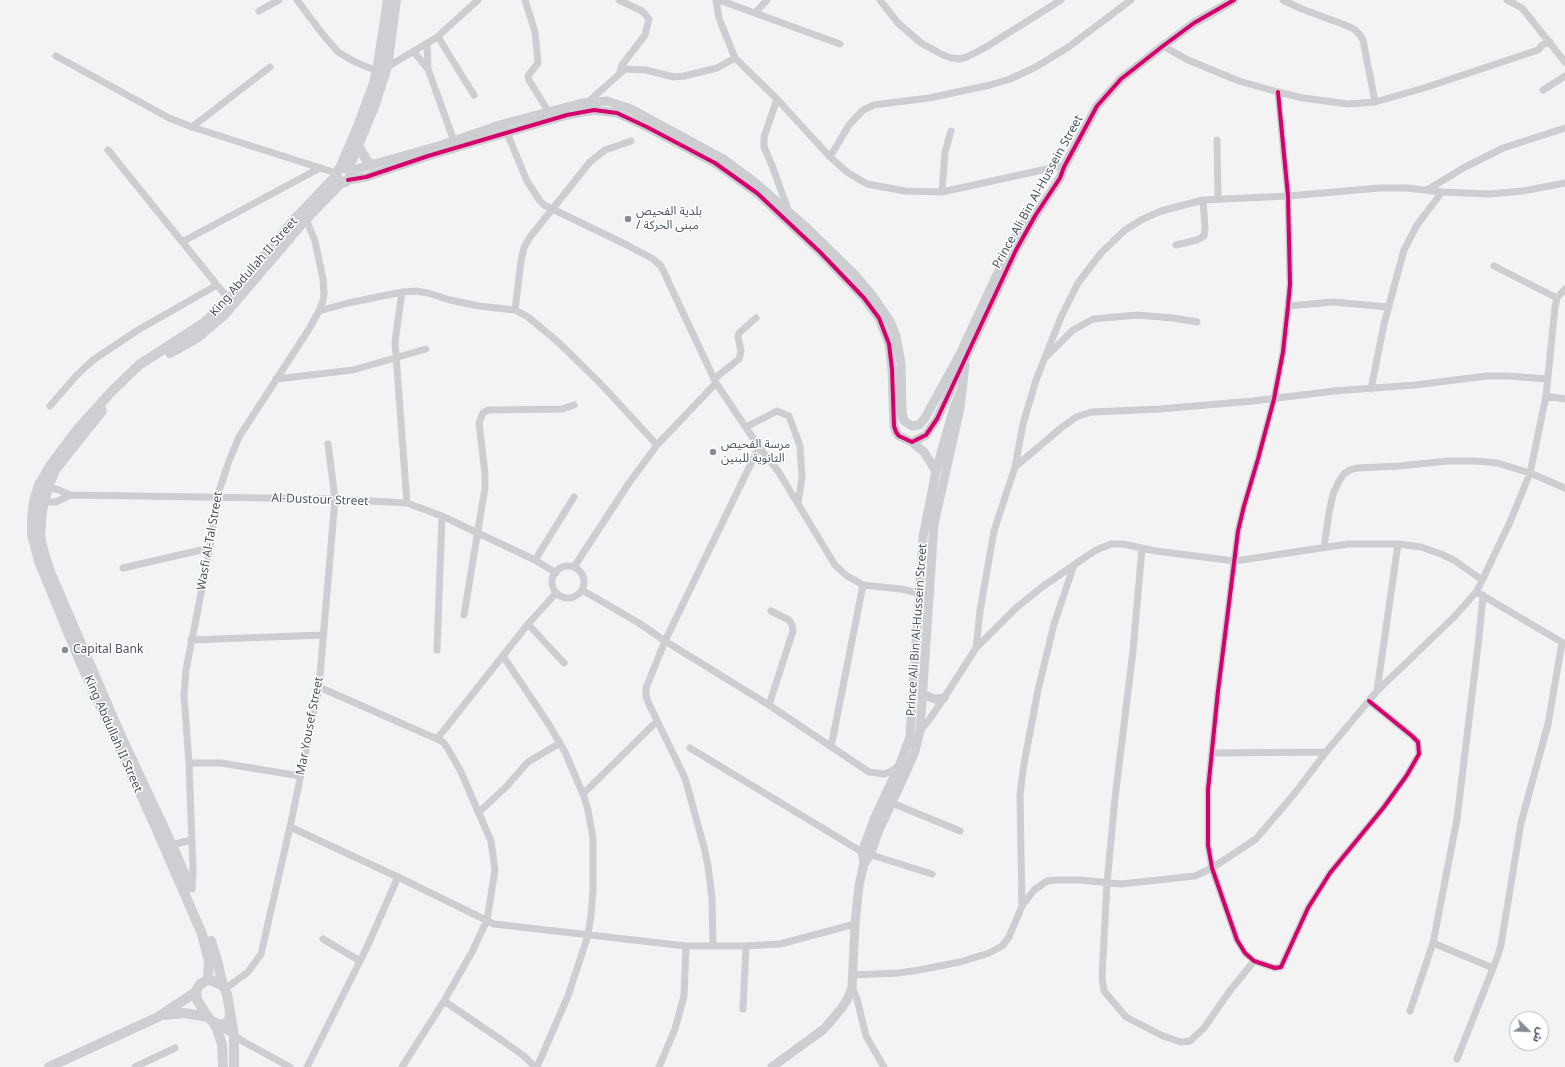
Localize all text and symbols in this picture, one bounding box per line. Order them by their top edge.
street label: Prince Ali Bin Al-Hussein Street [990,113,1086,271]
place label: بلدية الفحيص / مبنى الحركة [636,205,702,233]
marker: بلدية الفحيص / مبنى الحركة [623,214,633,224]
street label: King Abdullah II Street [207,215,301,319]
place label: مرسة الفحيص الثانوية للبنين [721,438,790,466]
marker: مرسة الفحيص الثانوية للبنين [708,447,718,457]
street label: Wasfi Al-Tal Street [194,490,226,592]
street label: Al-Dustour Street [271,491,369,509]
street label: Prince Ali Bin Al-Hussein Street [904,543,930,717]
place label: Capital Bank [73,643,143,657]
marker: Capital Bank [60,645,70,655]
street label: King Abdullah II Street [81,673,145,795]
street label: Mar Yousef Street [293,676,327,776]
north arrow [1509,1011,1549,1051]
text: ش [1530,1026,1549,1045]

